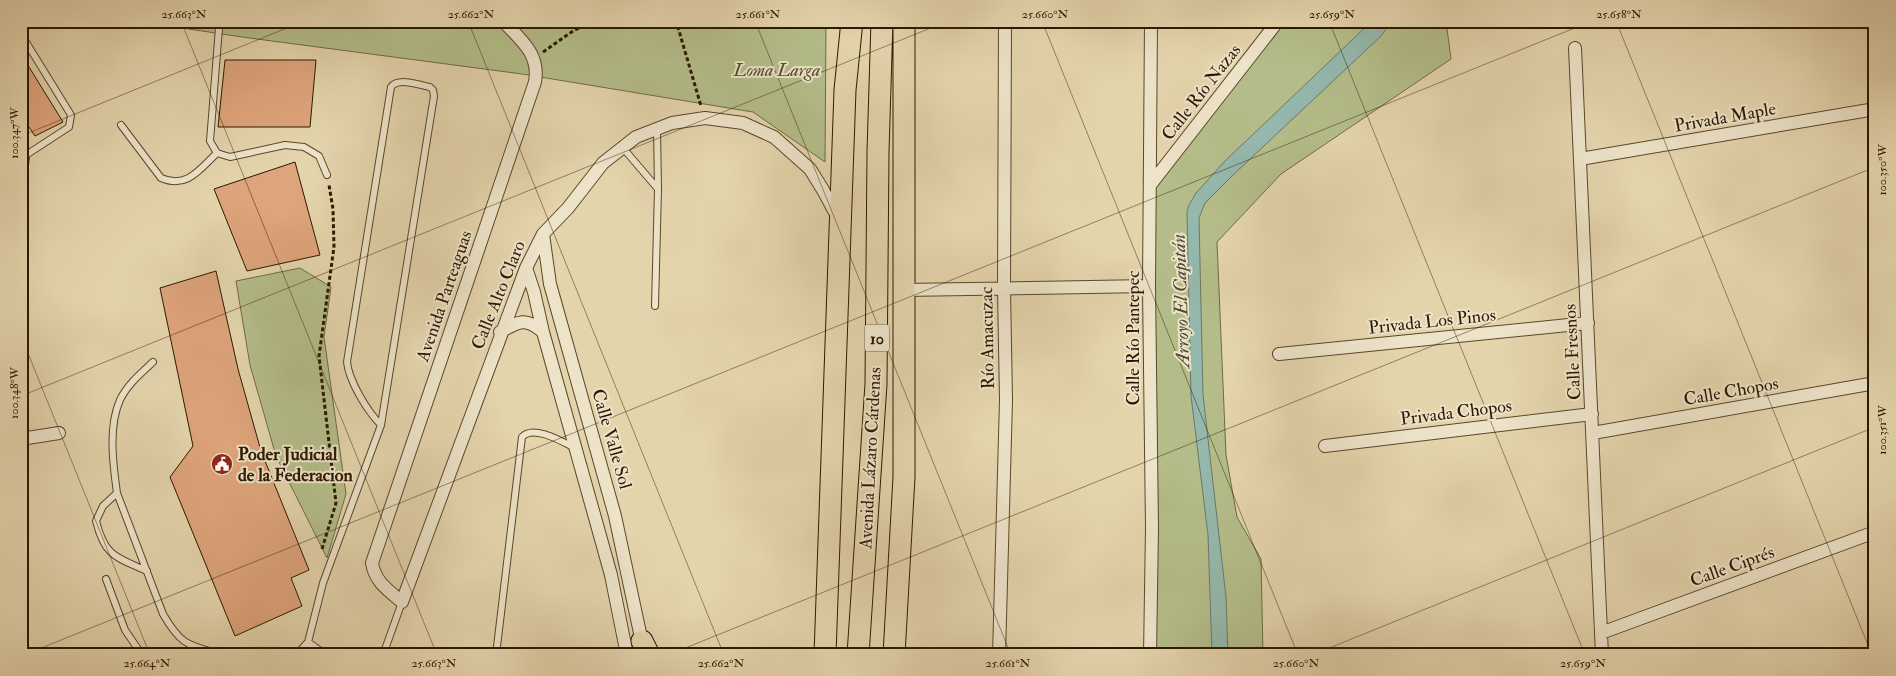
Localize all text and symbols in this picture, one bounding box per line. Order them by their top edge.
text: 25.663°N [161,7,207,22]
text: 25.662°N [448,7,495,22]
text: 25.661°N [736,7,781,22]
text: 25.660°N [1022,7,1069,22]
text: 25.659°N [1309,7,1355,22]
text: 25.658°N [1596,7,1642,22]
street label: Calle Río Nazas [1157,39,1246,145]
park label: Loma Larga [733,59,820,82]
street label: Privada Maple [1673,97,1778,138]
text: 100.347°W [7,106,22,159]
text: 100.350°W [1875,144,1890,196]
street label: Avenida Parteaguas [411,228,478,366]
water label: Arroyo El Capitán [1167,234,1195,370]
street label: Calle Alto Claro [466,237,531,353]
street label: Calle Río Pantepec [1122,271,1145,405]
street label: Río Amacuzac [975,286,1000,390]
street label: Privada Los Pinos [1367,303,1497,340]
street label: Calle Fresnos [1558,303,1587,401]
road number: 10 [864,324,890,352]
text: 100.348°W [7,366,22,419]
street label: Avenida Lázaro Cárdenas [854,366,887,551]
street label: Calle Chopos [1682,372,1780,411]
street label: Calle Valle Sol [586,386,637,492]
street label: Privada Chopos [1399,394,1513,431]
text: 100.351°W [1875,404,1890,455]
place label: Poder Judicial de la Federacion [238,443,353,487]
public building icon: Poder Judicial de la Federacion [210,452,234,476]
street label: Calle Ciprés [1687,541,1778,592]
text: 25.664°N [124,656,171,671]
text: 25.663°N [411,656,457,671]
text: 25.662°N [698,656,745,671]
text: 25.661°N [986,656,1031,671]
text: 25.660°N [1273,656,1320,671]
text: 25.659°N [1560,656,1606,671]

